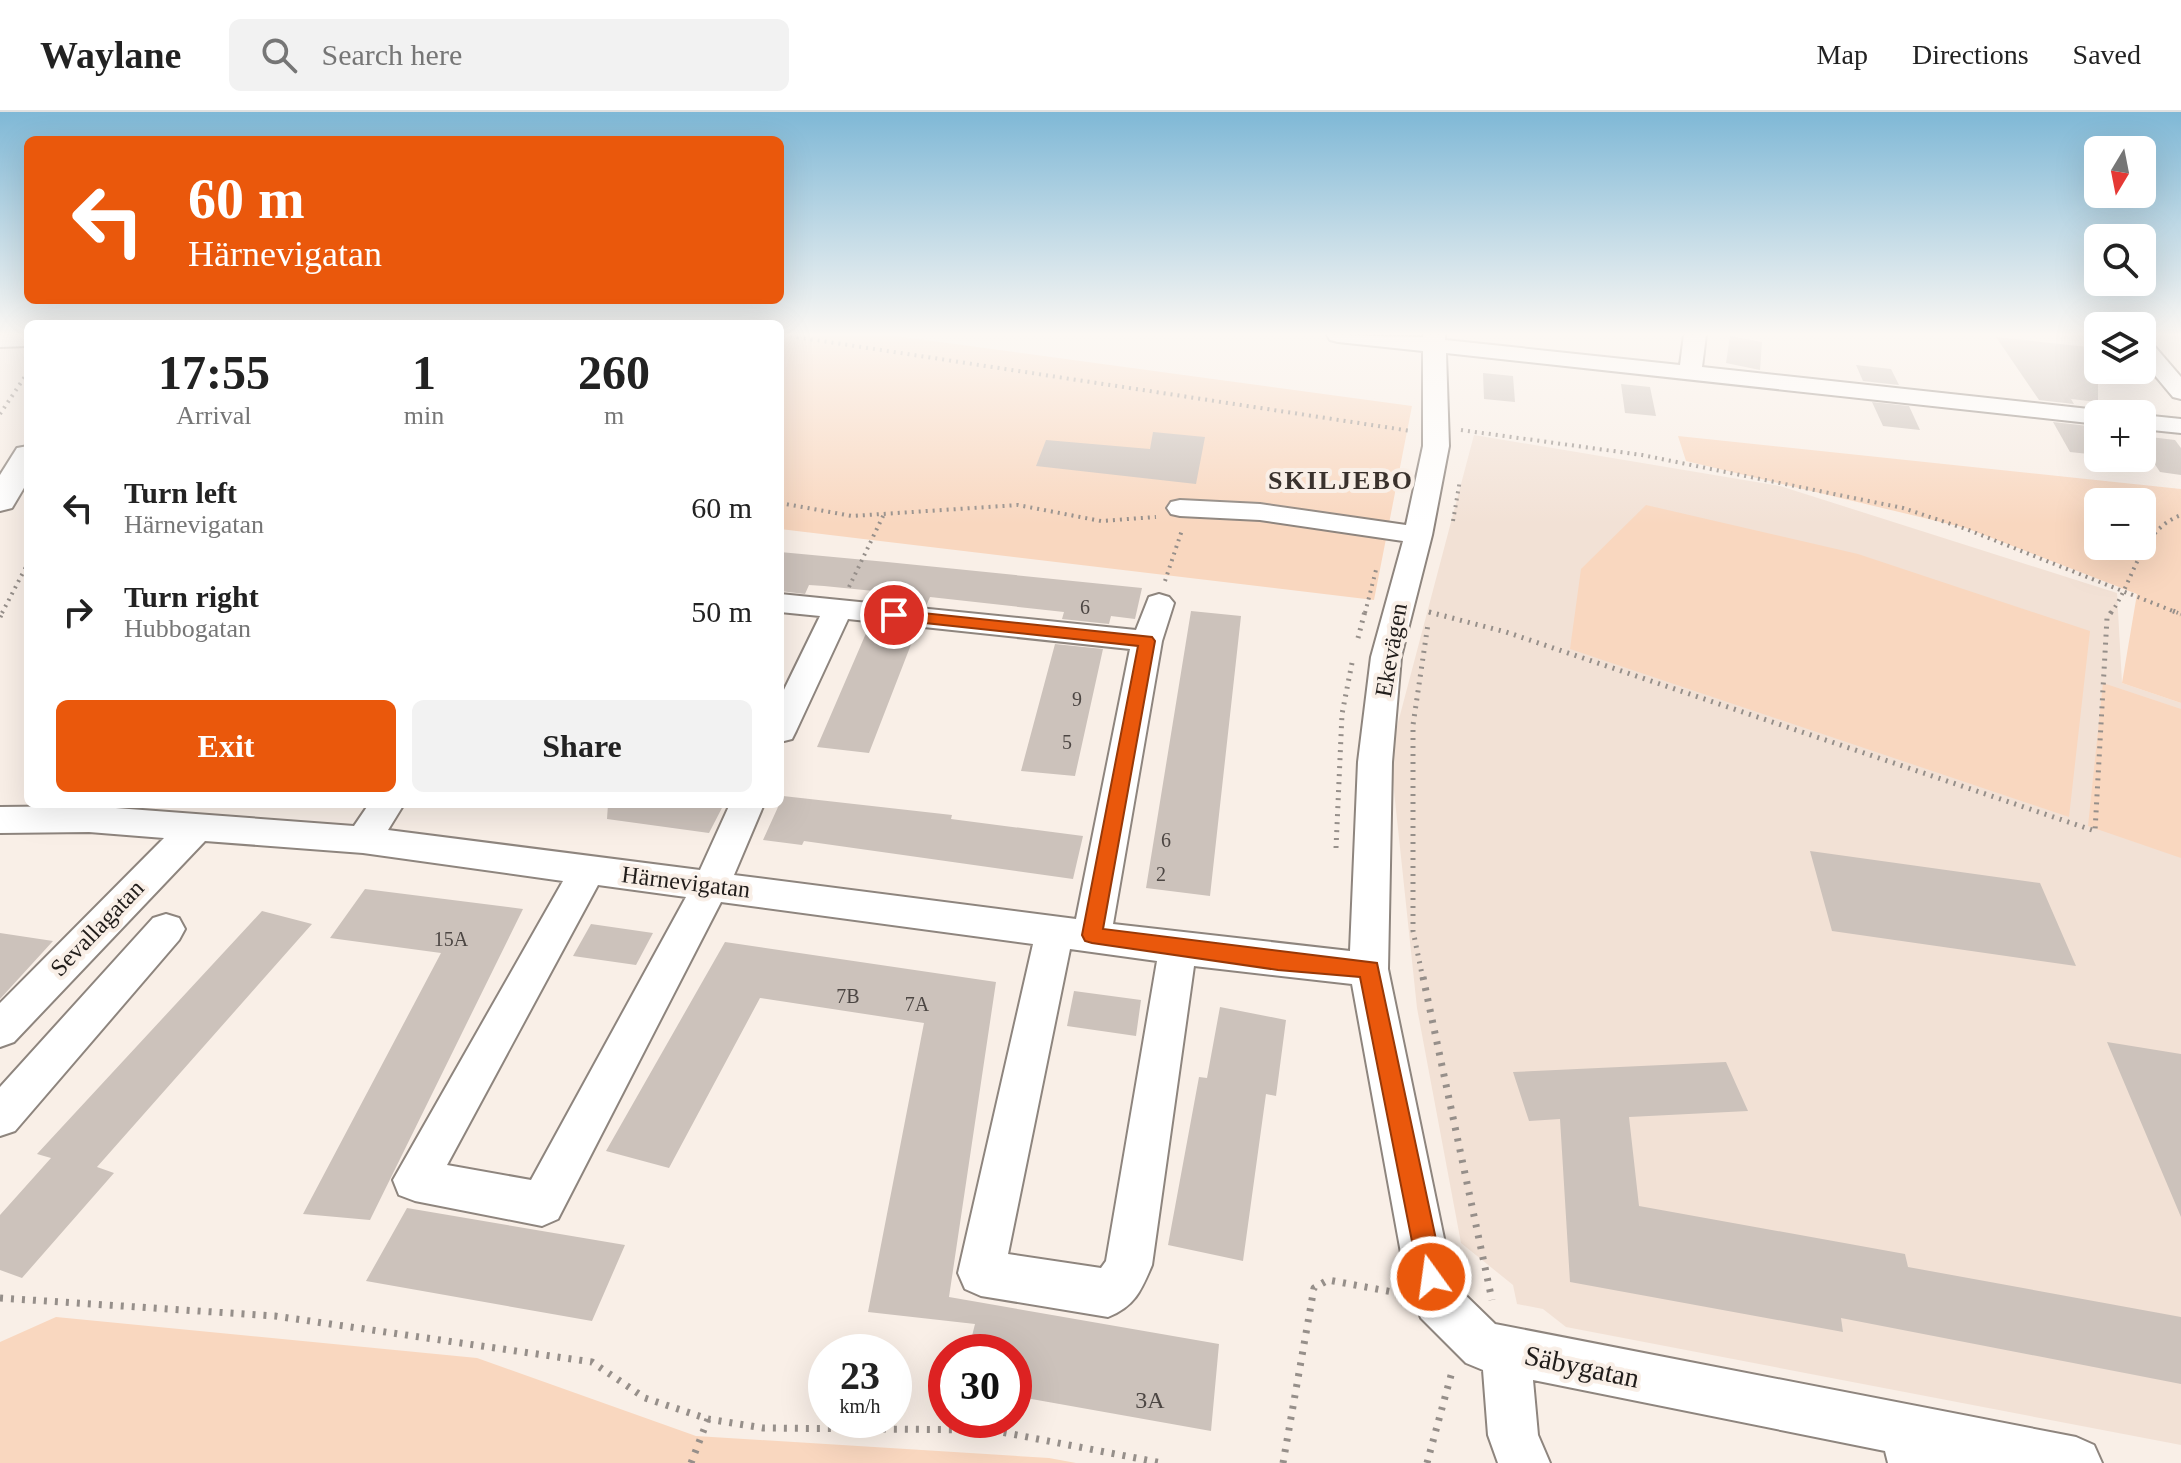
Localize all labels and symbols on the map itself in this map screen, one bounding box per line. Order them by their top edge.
north arrow [2084,136,2156,208]
district label: SKILJEBO [1268,466,1414,495]
pin [860,581,928,649]
house number: 6 [1080,596,1090,618]
street label: Ekevägen [1370,601,1412,699]
house number: 9 [1072,688,1082,710]
house number: 5 [1062,731,1072,753]
house number: 6 [1161,829,1171,851]
street label: Härnevigatan [620,861,752,903]
house number: 2 [1156,863,1166,885]
street label: Sevallagatan [45,875,149,981]
house number: 15A [434,928,469,950]
house number: 7B [836,985,860,1007]
house number: 7A [905,993,930,1015]
position arrow [1389,1235,1473,1319]
speed limit sign: 30 [928,1334,1032,1438]
street label: Säbygatan [1522,1339,1642,1394]
house number: 3A [1135,1387,1165,1413]

